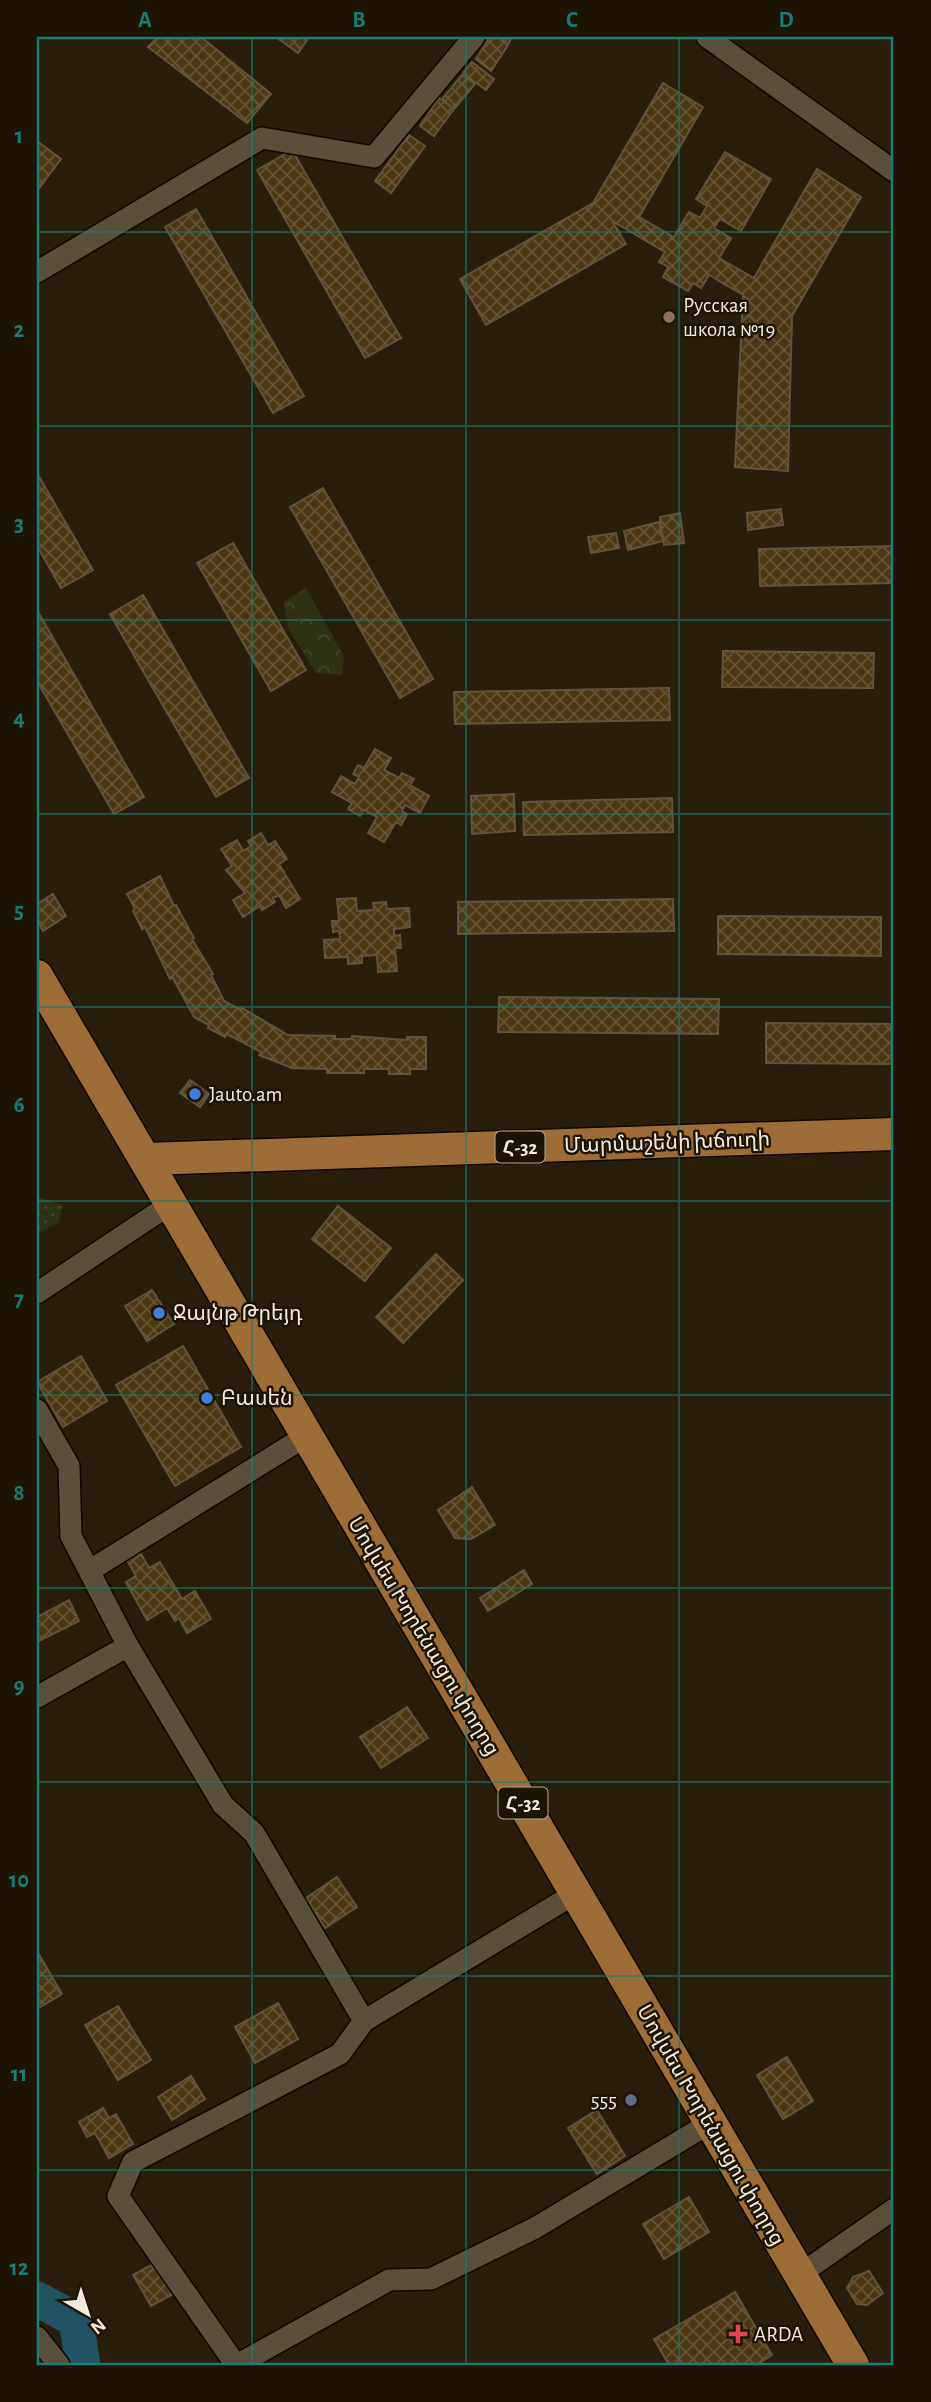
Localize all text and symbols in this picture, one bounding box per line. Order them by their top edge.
text: A [138,9,152,32]
text: B [352,9,366,32]
text: C [566,9,578,32]
text: D [778,9,794,32]
text: 1 [15,125,23,148]
place label: Русская школа №19 [683,295,775,340]
marker: Русская школа №19 [661,309,677,325]
text: 2 [14,319,25,342]
text: 3 [14,513,24,536]
text: 4 [13,707,25,730]
text: 5 [14,900,24,923]
place label: Jauto.am [209,1084,282,1105]
marker: Jauto.am [187,1086,203,1102]
text: 6 [13,1094,25,1117]
street label: Մարմաշենի խճուղի [564,1128,770,1158]
road number: Հ-32 [496,1132,544,1162]
text: 7 [14,1288,24,1311]
place label: Ջայնթ Թրեյդ [173,1303,303,1325]
marker: Ջայնթ Թրեյդ [151,1305,167,1321]
place label: Բասեն [221,1388,293,1409]
marker: Բասեն [199,1390,215,1406]
text: 8 [13,1482,25,1505]
street label: Մովսես Խորենացու փողոց [343,1513,503,1760]
text: 9 [13,1675,25,1698]
road number: Հ-32 [498,1787,548,1818]
text: 10 [9,1869,29,1892]
street label: Մովսես Խորենացու փողոց [632,2001,788,2250]
text: 11 [11,2063,27,2086]
place label: 555 [591,2090,617,2111]
marker: 555 [623,2092,639,2108]
text: 12 [9,2257,29,2280]
north arrow [52,2280,122,2350]
text: N [87,2315,109,2338]
marker: ARDA [728,2324,748,2344]
place label: ARDA [754,2324,803,2345]

